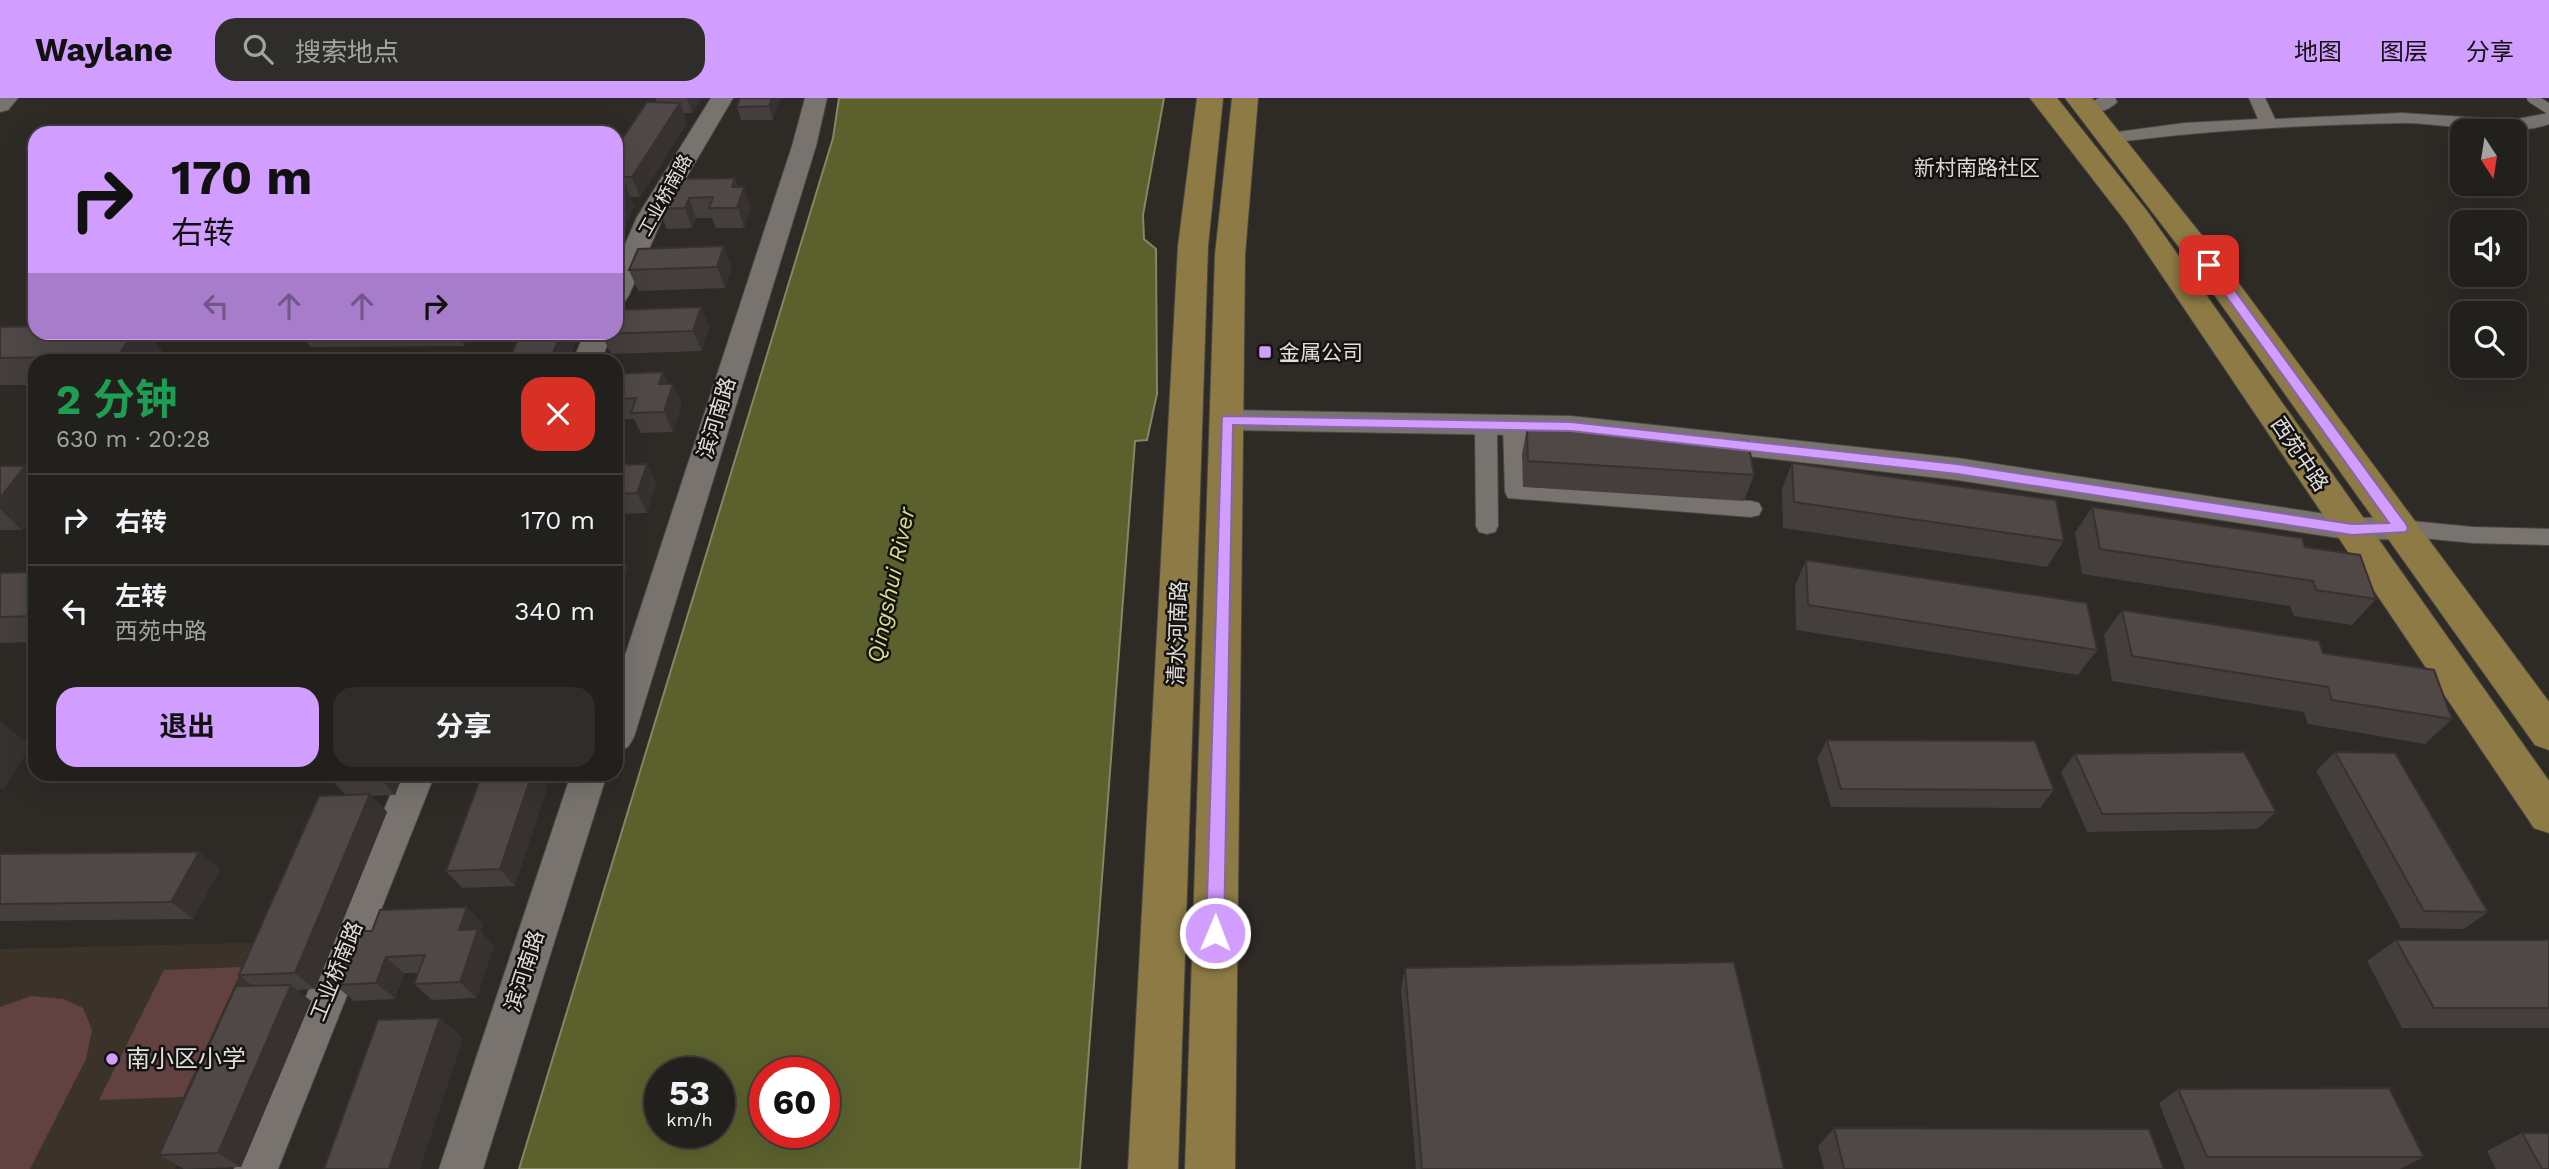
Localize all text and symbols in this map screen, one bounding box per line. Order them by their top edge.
search box [215,18,705,81]
text: Waylane [35,30,173,69]
icon: search [239,30,277,68]
text: 搜索地点 [295,37,399,67]
text: 地图 [2294,38,2342,66]
text: 图层 [2380,38,2428,66]
text: 分享 [2466,38,2514,66]
north arrow [2450,119,2527,196]
map controls [2450,119,2527,378]
text: 170 m [171,148,312,206]
street label: 工业桥南路 [634,151,696,239]
icon: right [56,154,147,245]
district label: 新村南路社区 [1914,155,2040,180]
button: sound [2450,210,2527,287]
text: 右转 [171,214,235,252]
pin [2179,235,2239,295]
icon: arrive [2190,246,2228,284]
icon: left [197,287,235,325]
icon: ahead [270,287,308,325]
icon: ahead [343,287,381,325]
icon: right [416,287,454,325]
button: search [2450,301,2527,378]
place label: 金属公司 [1279,340,1363,365]
marker: 金属公司 [1257,344,1273,360]
street label: 滨河南路 [692,374,740,462]
text: 2 分钟 [56,375,177,424]
button: close [521,377,595,451]
street label: 西苑中路 [2266,412,2334,496]
text: 630 m · 20:28 [56,426,210,453]
icon: right [56,501,94,539]
water label: Qingshui River [861,504,921,665]
text: 170 m [521,505,595,535]
text: 右转 [115,507,167,537]
street label: 清水河南路 [1163,580,1191,686]
text: 左转 [115,581,167,611]
icon: left [56,592,94,630]
text: 340 m [514,596,595,626]
text: 西苑中路 [115,618,207,645]
button: 退出 [56,687,319,767]
button: 分享 [333,687,595,767]
position arrow [1178,896,1252,970]
street label: 工业桥南路 [305,918,367,1024]
street label: 滨河南路 [499,927,549,1015]
place label: 南小区小学 [126,1045,246,1073]
marker: 南小区小学 [104,1051,120,1067]
speed limit sign: 60 [749,1057,840,1148]
text: 53 [669,1072,710,1114]
text: km/h [666,1109,713,1130]

